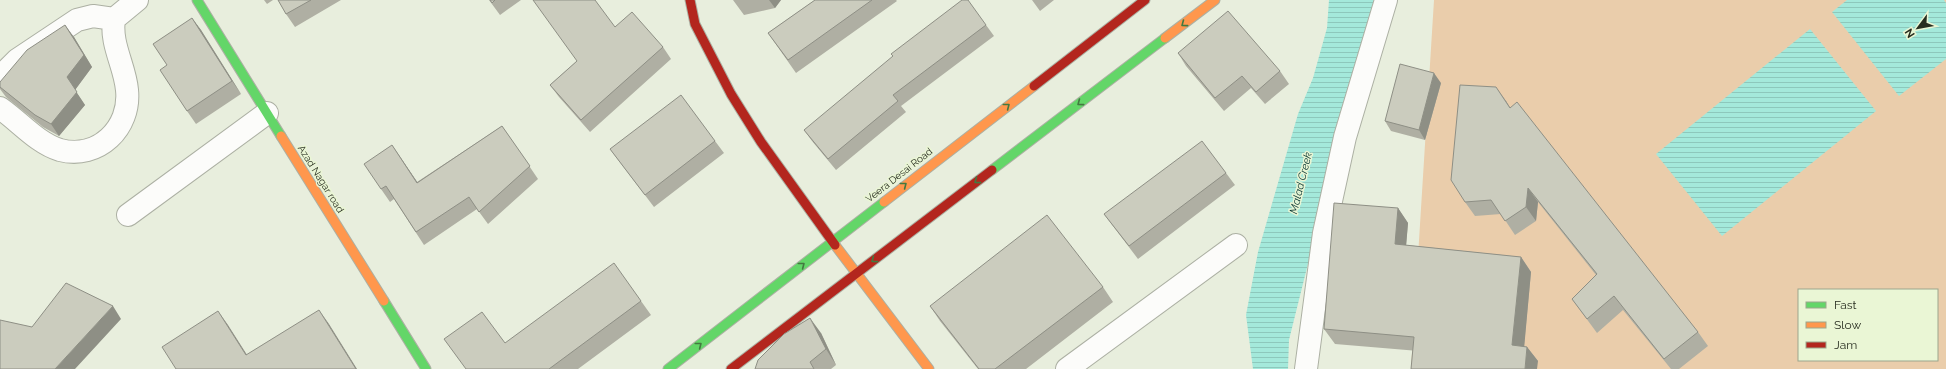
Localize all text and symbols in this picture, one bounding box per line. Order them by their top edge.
north arrow [1898,8,1938,48]
one-way arrow [1181,19,1188,26]
text: N [1902,26,1918,40]
one-way arrow [1078,98,1085,105]
one-way arrow [1003,104,1010,111]
street label: Azad Nagar road [296,143,346,215]
street label: Veera Desai Road [864,146,934,204]
water label: Malad Creek [1287,151,1315,215]
one-way arrow [975,177,982,184]
one-way arrow [900,183,907,190]
one-way arrow [871,256,878,263]
one-way arrow [797,263,804,270]
legend [1798,289,1938,361]
text: Fast [1834,298,1857,312]
text: Slow [1834,318,1861,332]
text: Jam [1834,338,1857,352]
one-way arrow [695,343,702,350]

